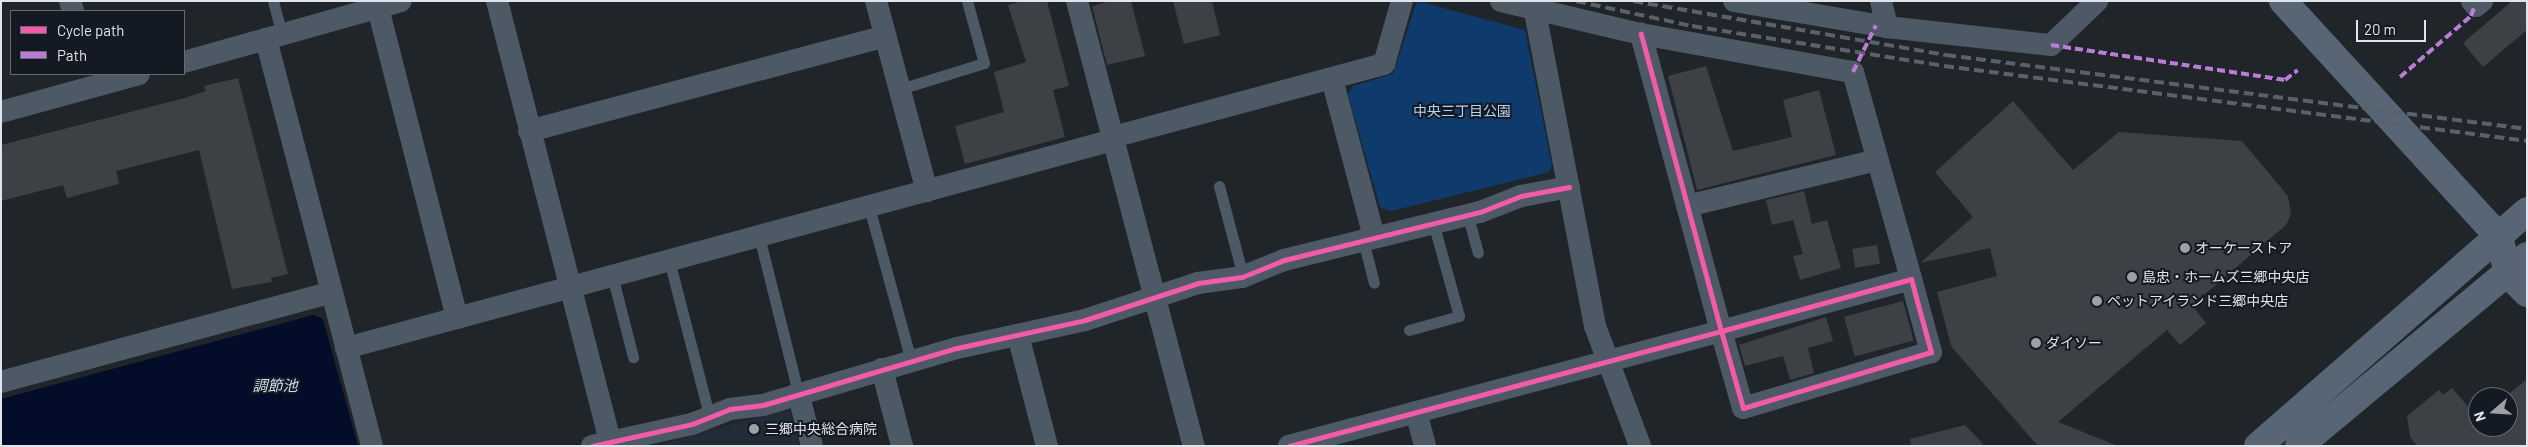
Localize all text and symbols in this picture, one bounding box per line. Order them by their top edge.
legend [10,10,185,75]
scale bar [2358,10,2428,42]
text: 20 m [2364,20,2396,38]
text: Cycle path [57,21,124,39]
text: Path [57,46,87,64]
park label: 中央三丁目公園 [1413,103,1511,119]
place label: オーケーストア [2195,240,2293,256]
marker: オーケーストア [2179,242,2191,254]
place label: 島忠・ホームズ三郷中央店 [2142,269,2310,285]
marker: 島忠・ホームズ三郷中央店 [2126,271,2138,283]
place label: ペットアイランド三郷中央店 [2107,293,2289,309]
marker: ペットアイランド三郷中央店 [2091,295,2103,307]
place label: ダイソー [2046,335,2102,351]
marker: ダイソー [2030,337,2042,349]
water label: 調節池 [253,377,297,395]
north arrow [2468,387,2518,437]
text: N [2470,410,2489,424]
place label: 三郷中央総合病院 [765,421,877,437]
marker: 三郷中央総合病院 [747,422,761,436]

